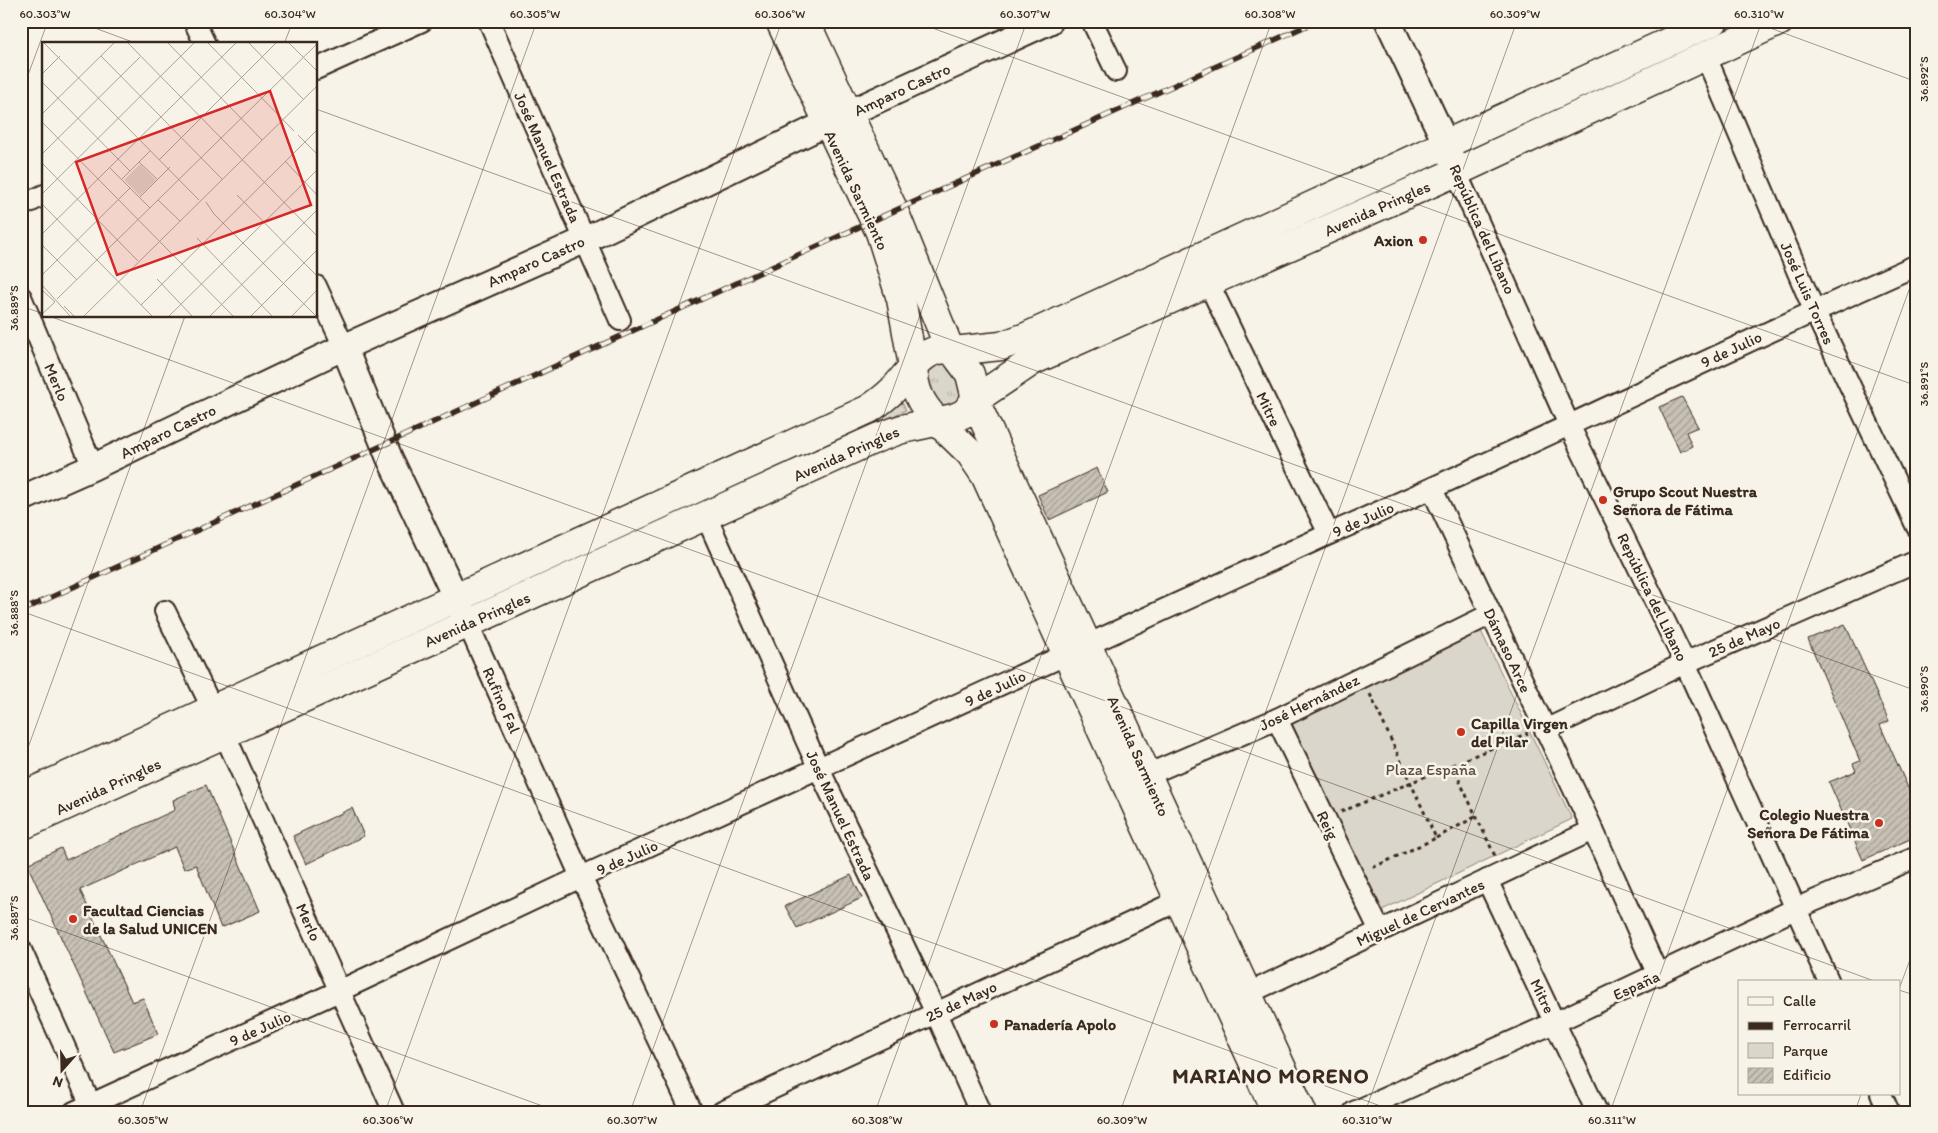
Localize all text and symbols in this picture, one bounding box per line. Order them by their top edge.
text: 60.303°W [20,7,70,21]
text: 60.304°W [264,7,316,21]
text: 60.305°W [510,7,560,21]
text: 60.306°W [755,7,805,21]
text: 60.307°W [1000,7,1050,21]
text: 60.308°W [1244,7,1296,21]
text: 60.309°W [1490,7,1540,21]
text: 60.310°W [1734,7,1784,21]
inset map [42,42,318,318]
text: 36.892°S [1917,56,1931,102]
street label: Amparo Castro [851,59,953,120]
street label: José Manuel Estrada [510,89,585,226]
street label: Avenida Sarmiento [820,127,893,253]
street label: República del Líbano [1445,161,1520,297]
street label: Avenida Pringles [1321,177,1433,240]
place label: Axion [1373,231,1413,250]
street label: Amparo Castro [485,232,588,291]
marker: Axion [1417,234,1429,246]
street label: José Luis Torres [1776,239,1839,347]
text: 36.889°S [7,285,21,331]
street label: 9 de Julio [1698,327,1765,372]
street label: Merlo [40,360,73,404]
text: 36.891°S [1917,361,1931,406]
street label: Mitre [1252,389,1285,430]
street label: Amparo Castro [117,400,219,463]
street label: Avenida Pringles [790,422,902,485]
place label: Grupo Scout Nuestra Señora de Fátima [1613,482,1758,519]
marker: Grupo Scout Nuestra Señora de Fátima [1597,494,1609,506]
street label: 9 de Julio [1330,497,1397,541]
street label: República del Líbano [1613,530,1692,664]
street label: Avenida Pringles [421,588,533,651]
text: 36.888°S [7,590,21,636]
street label: Dámaso Arce [1480,605,1536,696]
street label: 25 de Mayo [1705,613,1783,662]
street label: Rufino Fal [479,664,525,737]
street label: 9 de Julio [962,666,1029,711]
text: 36.890°S [1917,666,1931,712]
street label: José Hernández [1256,670,1363,735]
street label: Avenida Sarmiento [1103,693,1174,819]
place label: Capilla Virgen del Pilar [1471,714,1569,751]
marker: Capilla Virgen del Pilar [1455,726,1467,738]
street label: José Manuel Estrada [802,747,879,883]
street label: Avenida Pringles [53,754,164,819]
park label: Plaza España [1386,760,1477,779]
place label: Colegio Nuestra Señora De Fátima [1747,805,1870,842]
street label: Reig [1313,808,1343,843]
marker: Colegio Nuestra Señora De Fátima [1873,817,1885,829]
street label: 9 de Julio [594,835,661,879]
street label: Miguel de Cervantes [1353,874,1487,950]
text: 36.887°S [7,895,21,941]
street label: Merlo [292,900,325,944]
place label: Facultad Ciencias de la Salud UNICEN [83,901,218,938]
marker: Facultad Ciencias de la Salud UNICEN [67,913,79,925]
street label: España [1610,966,1663,1004]
street label: Mitre [1526,976,1559,1017]
street label: 25 de Mayo [923,977,1000,1026]
legend [1738,980,1900,1096]
text: Calle [1783,992,1816,1010]
street label: 9 de Julio [227,1006,294,1050]
place label: Panadería Apolo [1004,1015,1116,1035]
text: Ferrocarril [1783,1016,1852,1034]
marker: Panadería Apolo [988,1018,1000,1030]
text: Parque [1783,1042,1828,1060]
north arrow [38,1046,88,1096]
district label: MARIANO MORENO [1172,1063,1370,1088]
text: Edificio [1783,1066,1831,1084]
text: N [50,1072,65,1091]
text: 60.305°W [118,1113,168,1127]
text: 60.306°W [363,1113,413,1127]
text: 60.307°W [607,1113,657,1127]
text: 60.308°W [851,1113,903,1127]
text: 60.309°W [1097,1113,1147,1127]
text: 60.310°W [1342,1113,1392,1127]
text: 60.311°W [1588,1113,1636,1127]

